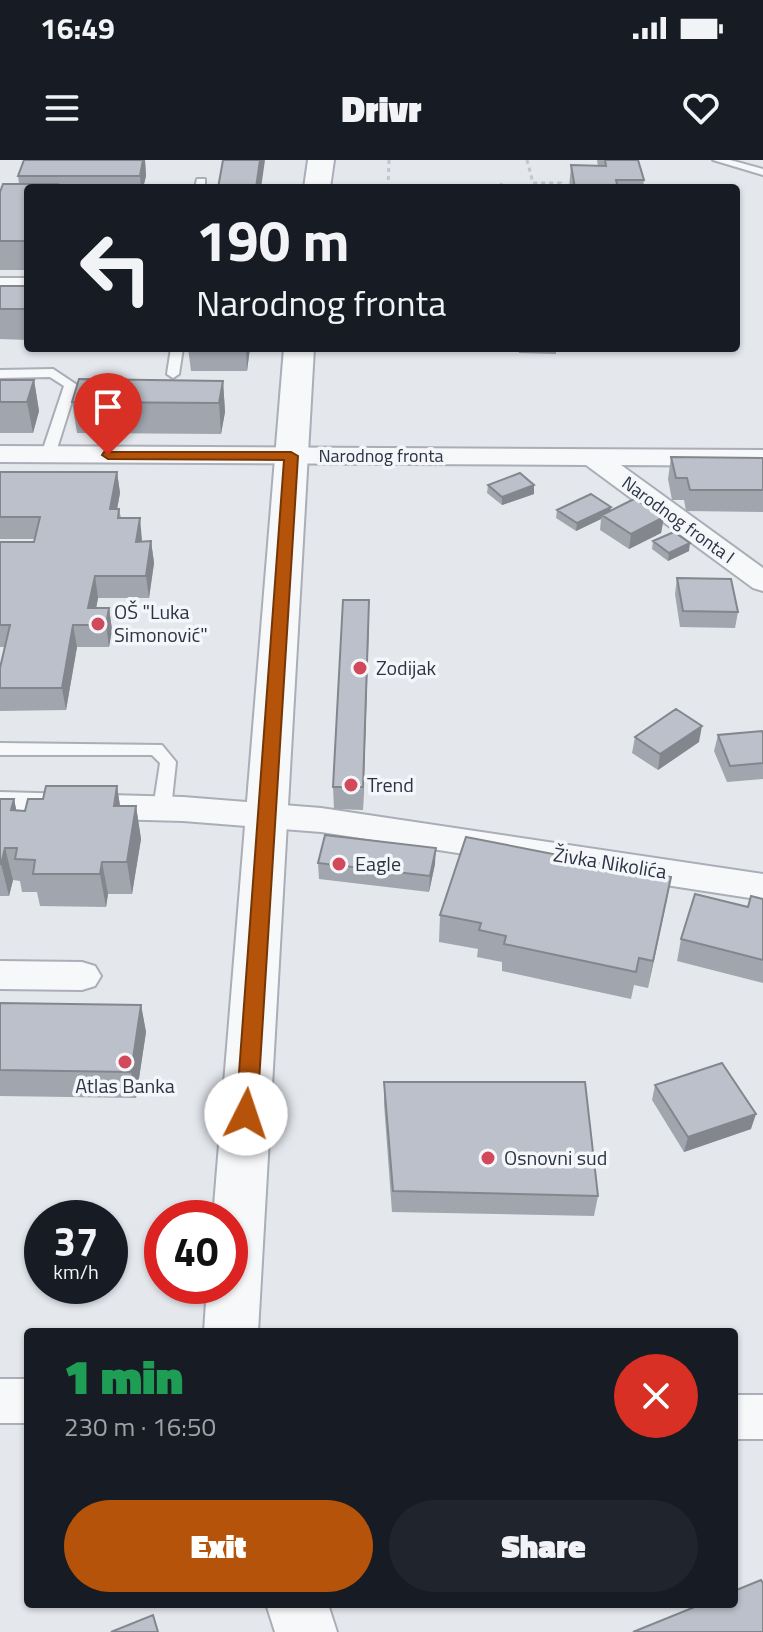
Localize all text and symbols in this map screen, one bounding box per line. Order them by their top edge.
text: 16:49 [40,5,115,51]
text: Drivr [342,81,421,136]
icon: menu [40,86,84,130]
icon: heart [679,86,723,130]
text: 190 m [196,198,349,283]
icon: left [64,216,168,320]
text: Narodnog fronta [196,275,446,330]
pin [74,373,142,455]
icon: arrive [86,385,130,429]
street label: Narodnog fronta [318,442,444,469]
street label: Narodnog fronta I [616,469,740,570]
place label: OŠ "Luka Simonović" [114,596,208,650]
marker: OŠ "Luka Simonović" [89,615,107,633]
place label: Zodijak [376,652,436,683]
marker: Zodijak [351,659,369,677]
place label: Trend [367,769,414,800]
marker: Trend [342,776,360,794]
street label: Živka Nikolića [551,838,669,887]
place label: Eagle [355,848,401,879]
marker: Eagle [330,855,348,873]
marker: Atlas Banka [116,1053,134,1071]
place label: Atlas Banka [75,1070,175,1101]
position arrow [204,1072,288,1156]
place label: Osnovni sud [504,1142,607,1173]
marker: Osnovni sud [479,1149,497,1167]
speed limit sign: 40 [144,1200,248,1304]
text: 37 [54,1211,98,1272]
text: km/h [53,1256,99,1287]
text: 1 min [64,1340,183,1413]
button: close [614,1354,698,1438]
text: 230 m · 16:50 [64,1407,216,1446]
button: Exit [64,1500,373,1592]
button: Share [389,1500,698,1592]

